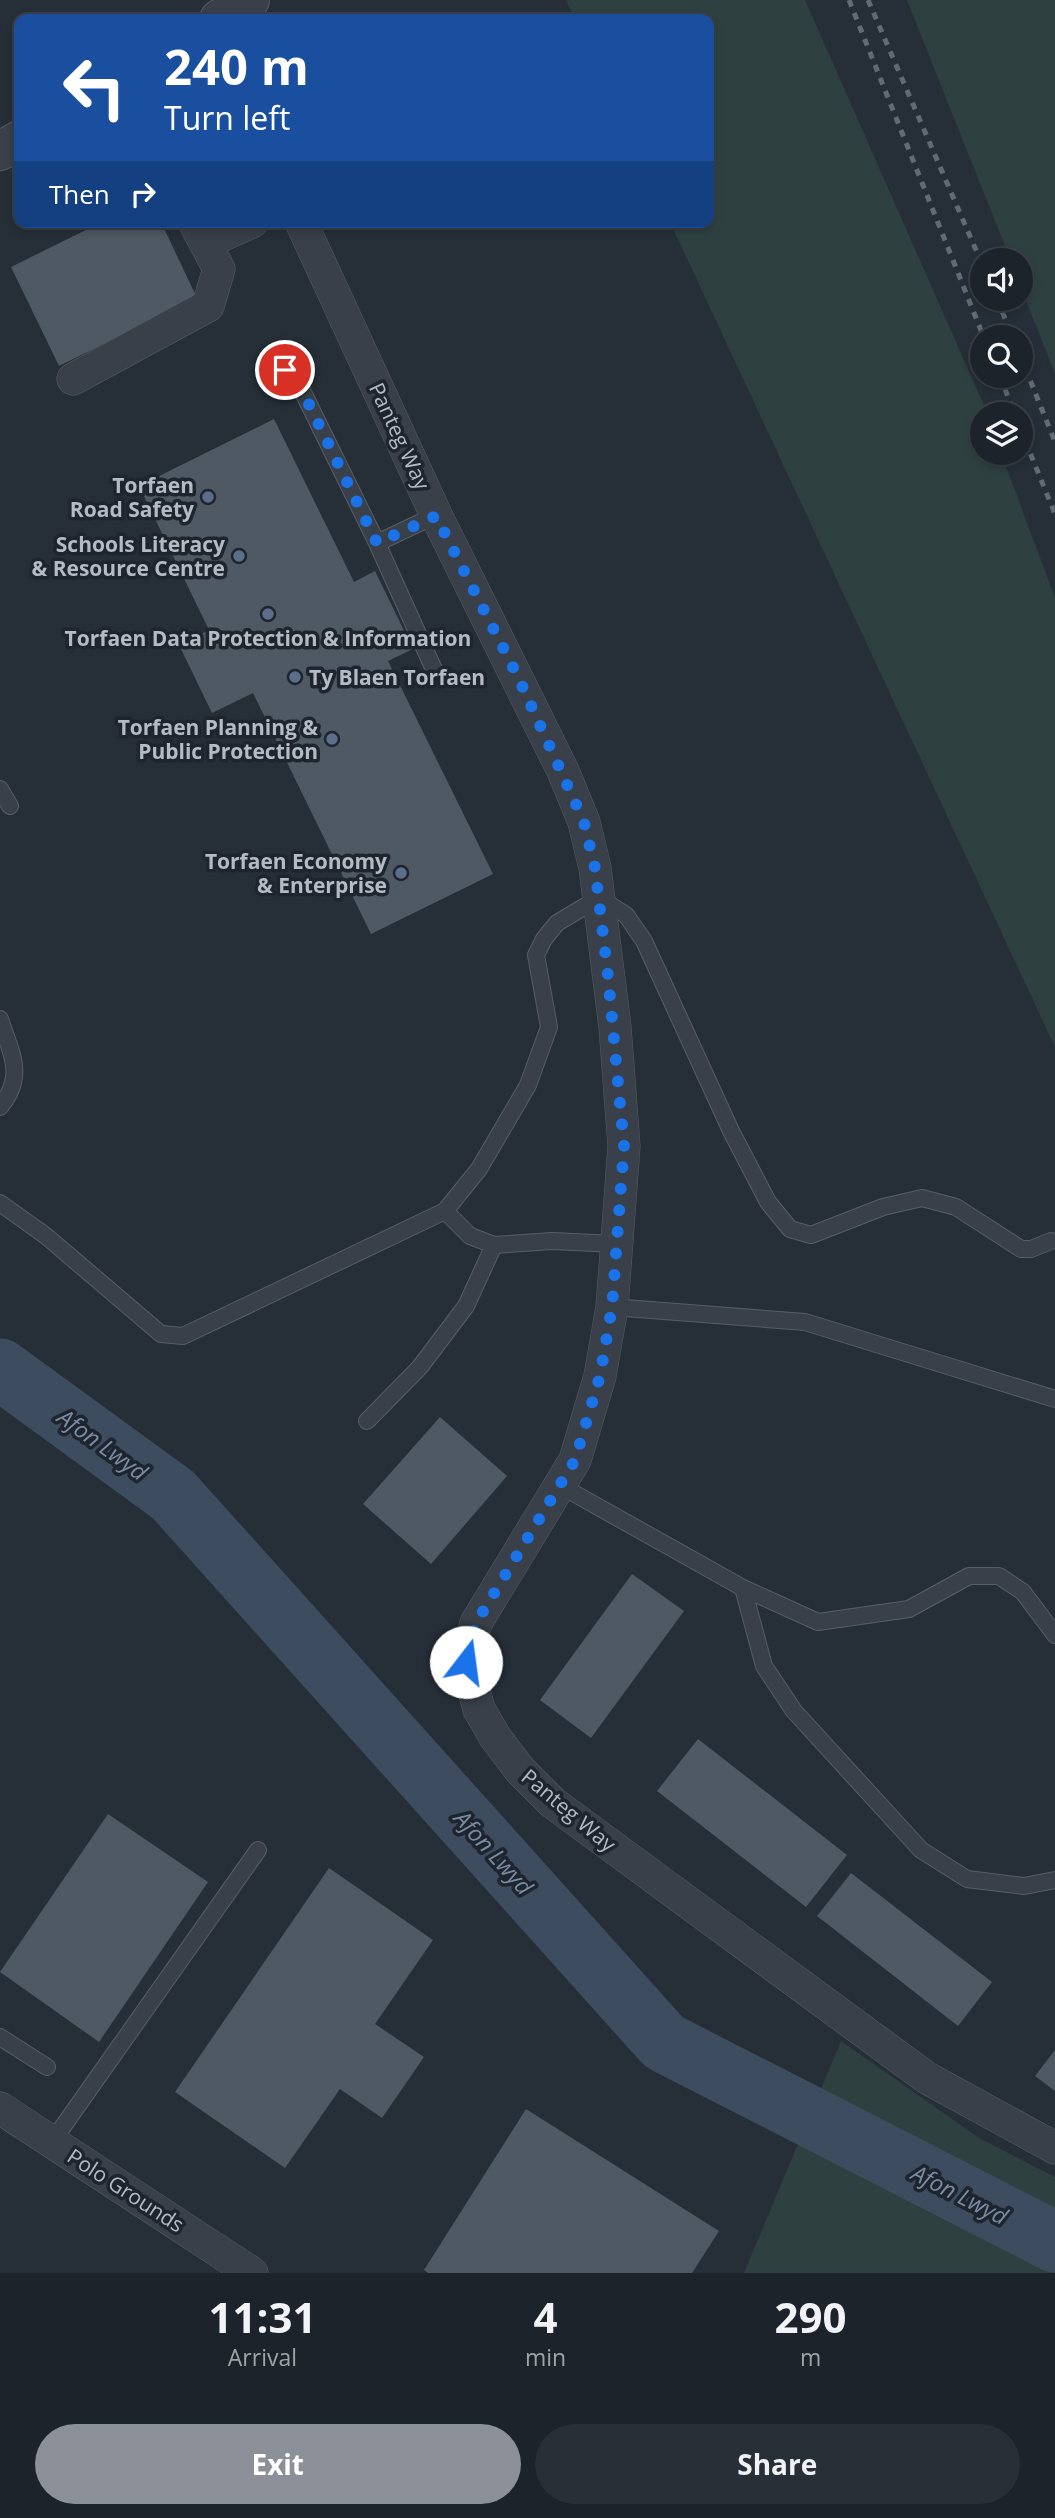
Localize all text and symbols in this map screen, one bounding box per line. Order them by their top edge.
text: 240 m [164,33,309,99]
icon: left [49,42,140,133]
text: Turn left [164,96,290,139]
icon: right [124,175,162,213]
text: Then [49,176,110,212]
map controls [970,248,1033,465]
button: sound [970,248,1033,311]
button: search [970,325,1033,388]
pin [255,340,315,400]
icon: arrive [266,351,304,389]
street label: Panteg Way [363,378,437,494]
button: layers [970,402,1033,465]
place label: Torfaen Road Safety [70,471,194,523]
marker: Torfaen Road Safety [200,489,216,505]
place label: Schools Literacy & Resource Centre [31,530,225,582]
marker: Schools Literacy & Resource Centre [231,548,247,564]
marker: Torfaen Data Protection & Information [260,606,276,622]
place label: Torfaen Data Protection & Information [65,624,471,652]
place label: Ty Blaen Torfaen [309,663,485,691]
marker: Ty Blaen Torfaen [287,669,303,685]
place label: Torfaen Planning & Public Protection [118,713,318,765]
marker: Torfaen Planning & Public Protection [324,731,340,747]
place label: Torfaen Economy & Enterprise [205,847,387,899]
marker: Torfaen Economy & Enterprise [393,865,409,881]
water label: Afon Lwyd [50,1399,155,1488]
position arrow [429,1625,503,1699]
street label: Panteg Way [516,1762,622,1858]
water label: Afon Lwyd [446,1801,541,1902]
street label: Polo Grounds [62,2142,190,2238]
water label: Afon Lwyd [905,2155,1014,2232]
text: 11:31 [208,2288,316,2345]
text: 4 [533,2288,558,2345]
text: 290 [775,2288,847,2345]
text: Arrival [228,2341,297,2373]
text: min [525,2341,566,2373]
text: m [800,2341,821,2373]
button: Exit [35,2424,521,2504]
button: Share [535,2424,1020,2504]

